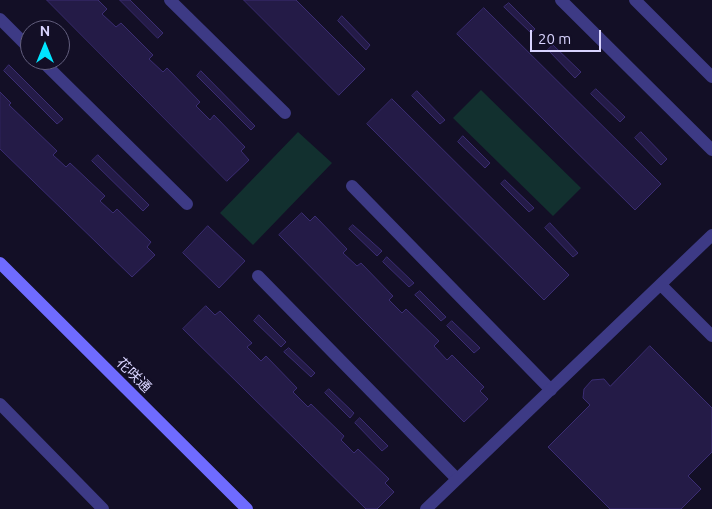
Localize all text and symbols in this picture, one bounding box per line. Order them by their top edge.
north arrow [20,20,70,70]
scale bar [532,20,603,52]
text: N [40,23,50,39]
text: 20 m [538,30,571,47]
street label: 花咲通 [113,354,155,396]

